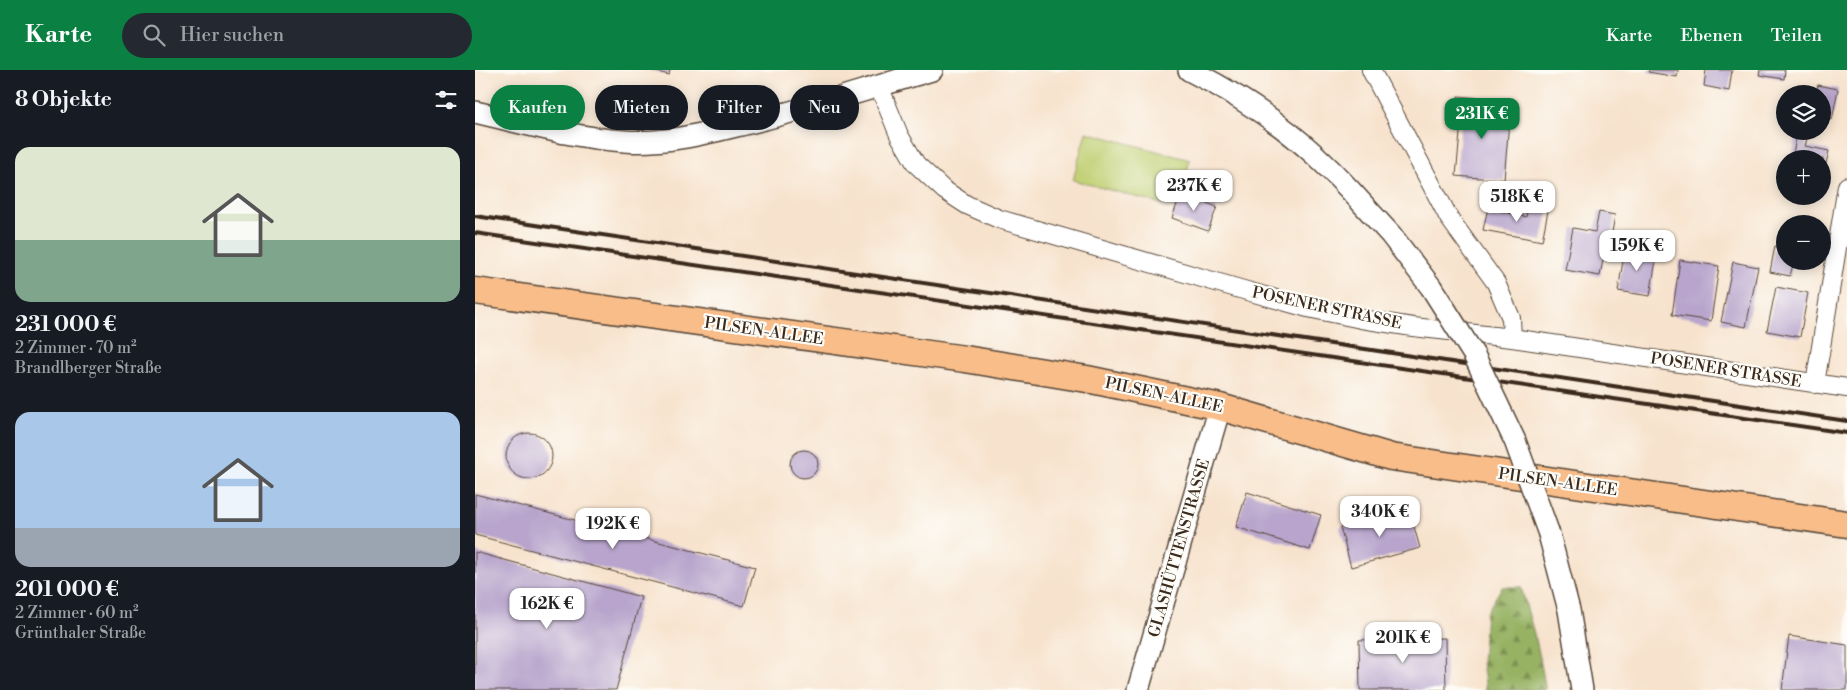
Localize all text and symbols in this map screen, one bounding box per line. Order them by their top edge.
search box [122,13,472,58]
text: Karte [25,20,92,50]
icon: search [140,21,168,49]
text: Hier suchen [180,23,284,47]
text: Karte [1606,24,1652,47]
text: Ebenen [1680,24,1743,47]
text: Teilen [1771,24,1822,47]
chip: Kaufen [490,85,585,130]
chip: Mieten [595,85,688,130]
chip: Filter [698,85,780,130]
chip: Neu [790,85,859,130]
map controls [1776,85,1831,270]
button: layers [1776,85,1831,140]
icon: filters [432,86,460,114]
text: 8 Objekte [15,87,112,113]
pin: 231K € [1441,98,1523,140]
text: 231K € [1456,104,1508,124]
button: + [1776,150,1831,205]
pin: 237K € [1153,170,1235,212]
text: 237K € [1167,176,1221,196]
icon: home [193,180,283,270]
pin: 518K € [1476,180,1558,223]
text: 518K € [1490,187,1544,207]
button: − [1776,215,1831,270]
pin: 159K € [1596,230,1678,272]
text: 159K € [1610,236,1664,256]
street label: POSENER STRASSE [1250,282,1404,334]
text: 231 000 € [15,312,117,338]
street label: PILSEN-ALLEE [703,313,825,349]
text: 2 Zimmer · 70 m² [15,338,137,358]
street label: POSENER STRASSE [1649,348,1803,392]
text: Brandlberger Straße [15,358,162,378]
street label: PILSEN-ALLEE [1103,373,1225,417]
icon: home [193,445,283,535]
street label: GLASHÜTTENSTRASSE [1142,456,1214,640]
street label: PILSEN-ALLEE [1497,464,1619,500]
pin: 340K € [1339,496,1421,538]
text: 340K € [1351,502,1409,522]
pin: 192K € [572,508,654,550]
text: 192K € [586,514,640,534]
text: 201 000 € [15,577,119,603]
pin: 162K € [506,588,588,630]
text: 162K € [520,594,574,614]
text: 2 Zimmer · 60 m² [15,603,139,623]
pin: 201K € [1362,622,1444,664]
text: Grünthaler Straße [15,623,146,643]
text: 201K € [1376,628,1430,648]

